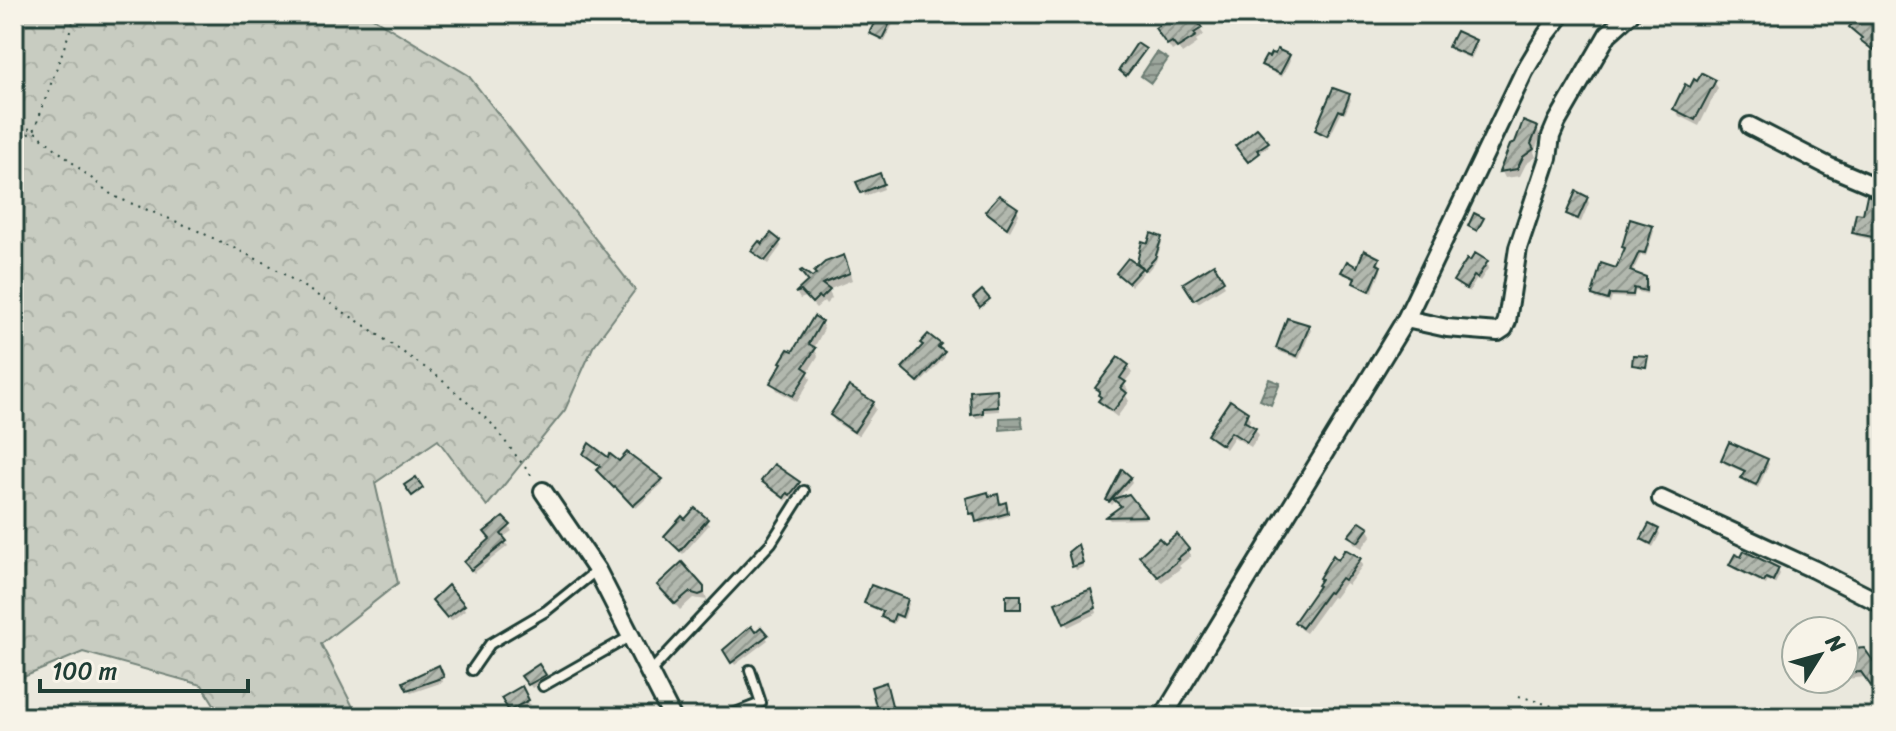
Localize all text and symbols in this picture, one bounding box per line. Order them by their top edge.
north arrow [1780,615,1860,695]
text: N [1815,625,1856,662]
scale bar [40,643,248,693]
text: 100 m [52,650,117,692]

